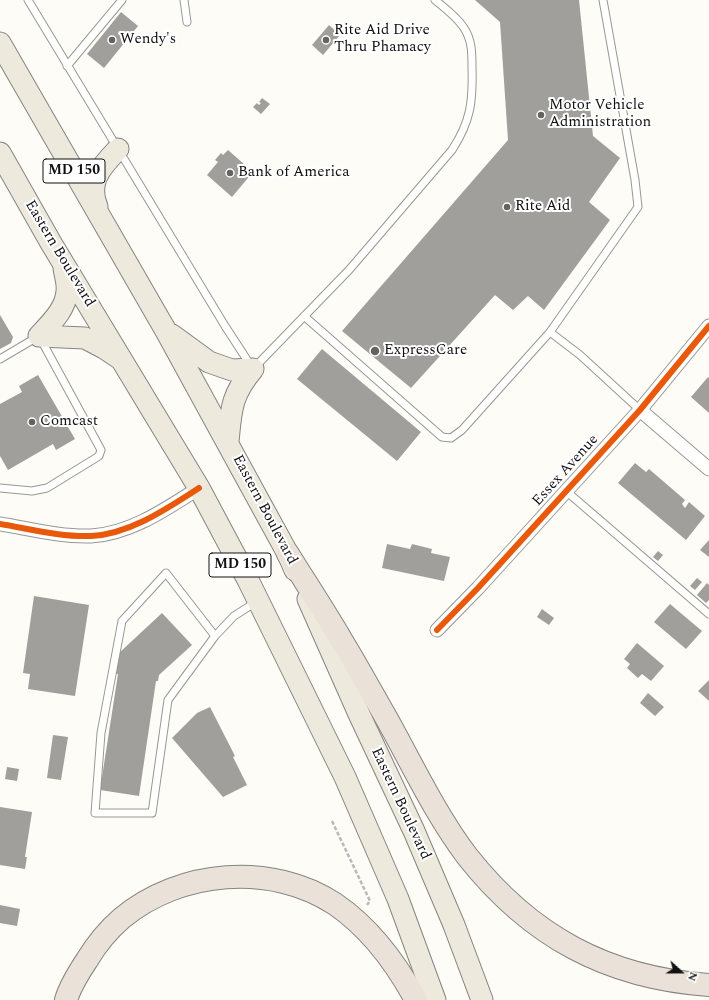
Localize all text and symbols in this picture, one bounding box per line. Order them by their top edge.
place label: Rite Aid Drive Thru Phamacy [334,22,431,57]
place label: Wendy's [120,31,176,49]
marker: Wendy's [107,35,117,45]
marker: Rite Aid Drive Thru Phamacy [321,35,331,45]
place label: Motor Vehicle Administration [549,97,651,132]
marker: Motor Vehicle Administration [536,110,546,120]
road number: MD 150 [43,159,105,183]
place label: Bank of America [238,164,350,182]
marker: Bank of America [225,168,235,178]
street label: Eastern Boulevard [20,197,98,311]
place label: Rite Aid [515,198,570,216]
marker: Rite Aid [502,202,512,212]
place label: ExpressCare [384,342,467,360]
marker: ExpressCare [369,345,381,357]
place label: Comcast [40,413,98,431]
marker: Comcast [27,417,37,427]
street label: Essex Avenue [529,431,603,511]
street label: Eastern Boulevard [228,452,300,568]
road number: MD 150 [209,553,271,577]
street label: Eastern Boulevard [366,745,434,863]
north arrow [661,952,701,992]
text: N [683,969,702,984]

